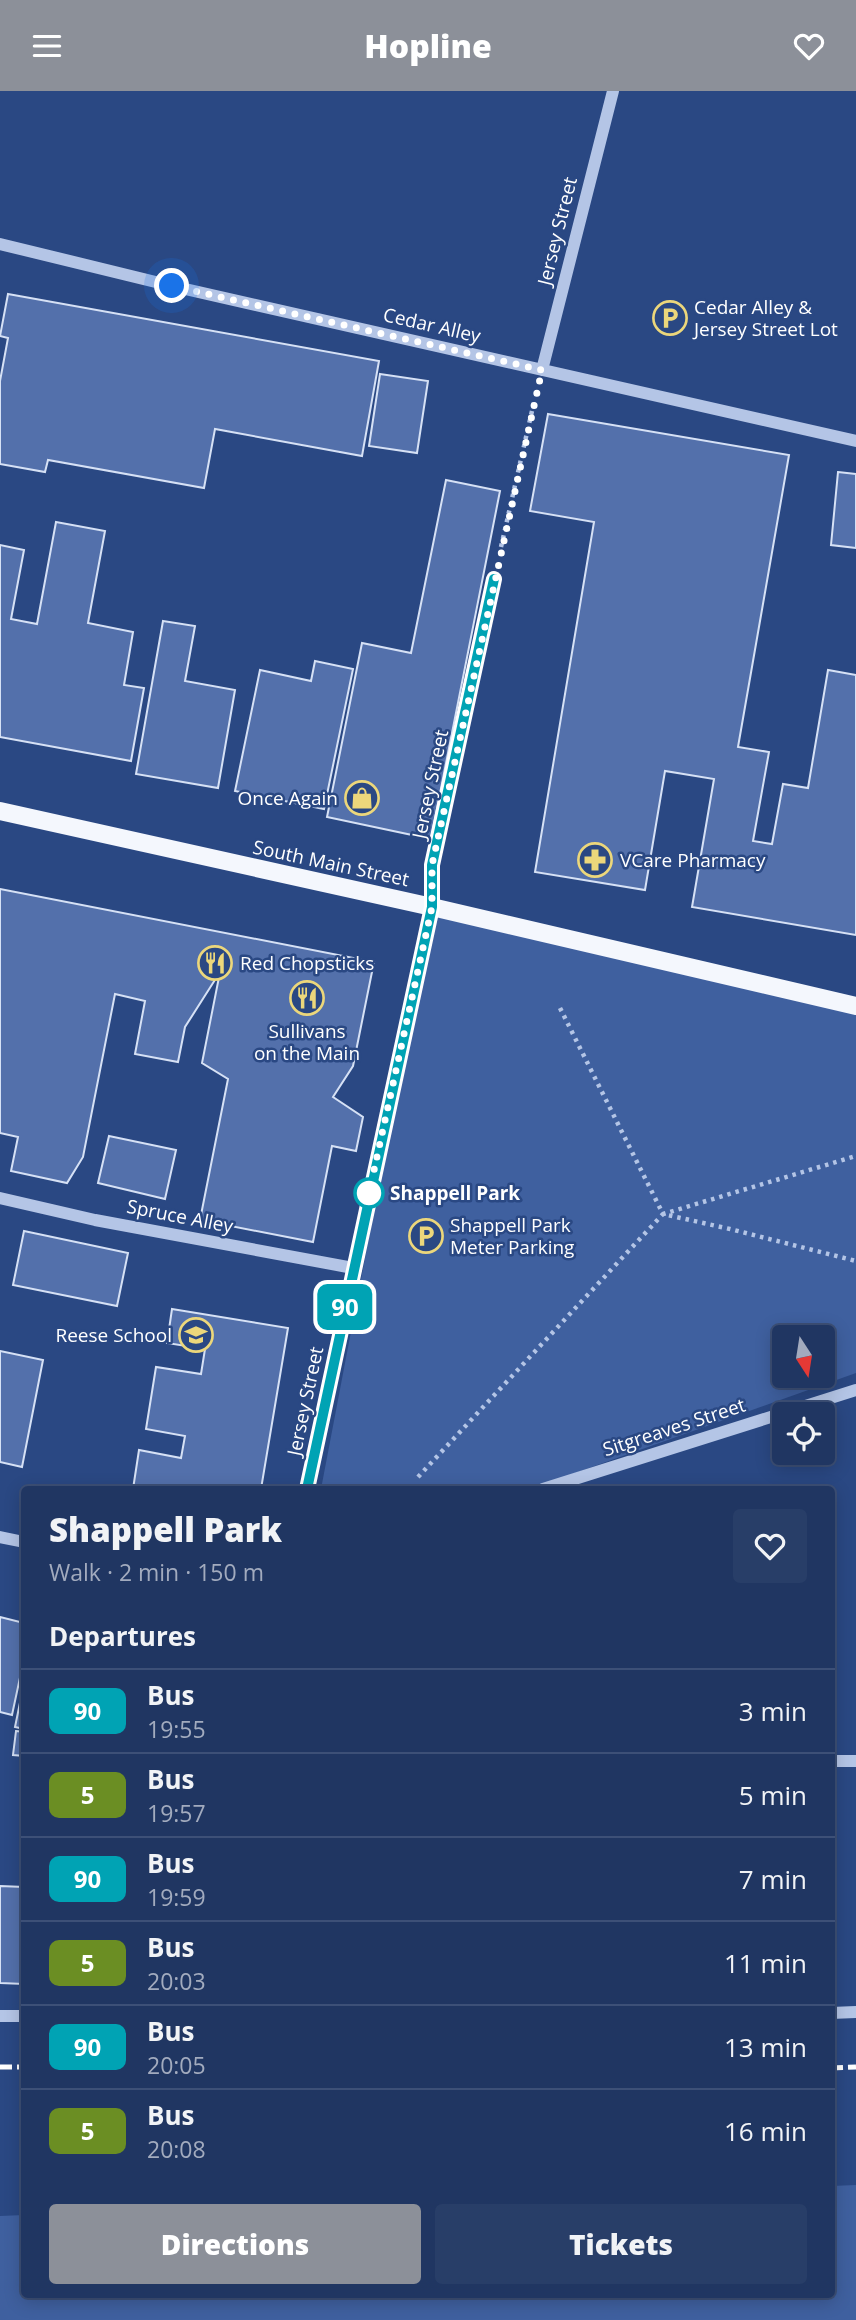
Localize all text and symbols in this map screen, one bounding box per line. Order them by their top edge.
text: Hopline [364,24,492,67]
icon: menu [28,27,66,65]
icon: heart [790,27,828,65]
street label: Jersey Street [531,174,583,290]
your location [154,268,189,303]
place label: Cedar Alley & Jersey Street Lot [692,294,838,342]
parking icon: Cedar Alley & Jersey Street Lot [651,299,689,337]
street label: Cedar Alley [381,301,484,349]
street label: Jersey Street [405,727,454,843]
shop icon: Once Again [343,779,381,817]
place label: Once Again [238,785,338,811]
street label: South Main Street [251,834,412,892]
pharmacy icon: VCare Pharmacy [576,841,614,879]
place label: VCare Pharmacy [620,847,766,873]
restaurant icon: Red Chopsticks [196,944,234,982]
place label: Red Chopsticks [240,950,374,976]
restaurant icon: Sullivans on the Main [288,979,326,1017]
place label: Sullivans on the Main [254,1018,360,1066]
marker: Shappell Park [354,1178,384,1208]
place label: Shappell Park [390,1180,520,1206]
street label: Spruce Alley [125,1193,236,1239]
place label: Shappell Park Meter Parking [450,1212,574,1260]
parking icon: Shappell Park Meter Parking [407,1217,445,1255]
line badge: 90 [314,1284,376,1330]
text: 90 [331,1290,359,1323]
school or university icon: Reese School [177,1316,215,1354]
place label: Reese School [55,1322,172,1348]
north arrow [772,1325,835,1388]
map controls [772,1325,835,1465]
street label: Jersey Street [280,1344,329,1460]
street label: Sitgreaves Street [599,1392,749,1462]
button: locate [772,1402,835,1465]
text: Shappell Park [49,1507,282,1552]
button: heart [733,1509,807,1583]
text: Walk · 2 min · 150 m [49,1556,264,1588]
text: Departures [49,1618,196,1654]
text: Bus [147,1677,194,1713]
text: 3 min [739,1693,807,1729]
text: 90 [74,1694,101,1727]
text: 19:55 [147,1713,206,1745]
text: Bus [147,1761,194,1797]
text: 5 min [739,1777,807,1813]
text: 5 [81,1778,94,1811]
text: 19:57 [147,1797,206,1829]
text: Bus [147,1845,194,1881]
text: 7 min [739,1861,807,1897]
text: 90 [74,1862,101,1895]
text: 19:59 [147,1881,206,1913]
text: Bus [147,1929,194,1965]
text: 11 min [724,1945,807,1981]
text: 5 [81,1946,94,1979]
text: 20:03 [147,1965,206,1997]
text: Bus [147,2013,194,2049]
text: 13 min [724,2029,807,2065]
text: 90 [74,2030,101,2063]
text: 20:05 [147,2049,206,2081]
text: Bus [147,2097,194,2133]
text: 16 min [724,2113,807,2149]
text: 5 [81,2114,94,2147]
text: 20:08 [147,2133,206,2165]
button: Directions [49,2204,421,2284]
button: Tickets [435,2204,807,2284]

